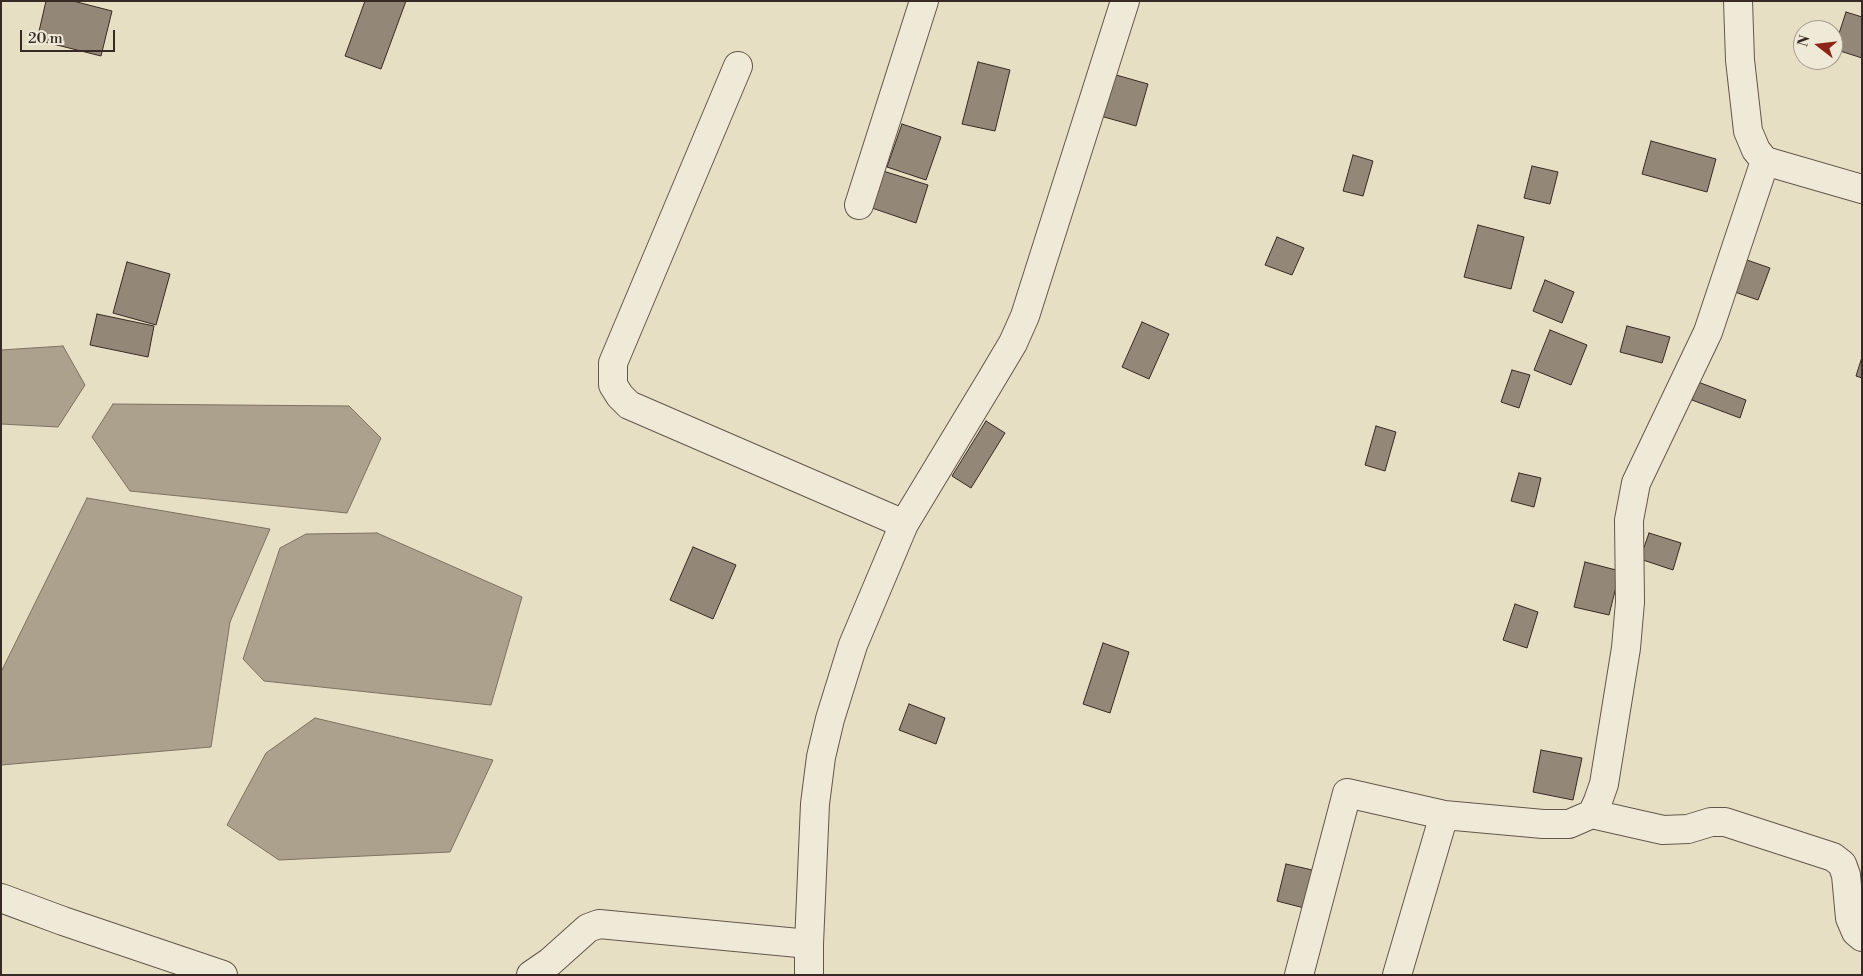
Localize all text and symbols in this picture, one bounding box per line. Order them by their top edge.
scale bar [22,20,118,52]
north arrow [1793,20,1843,70]
text: 20 m [28,29,63,48]
text: N [1794,33,1815,49]

